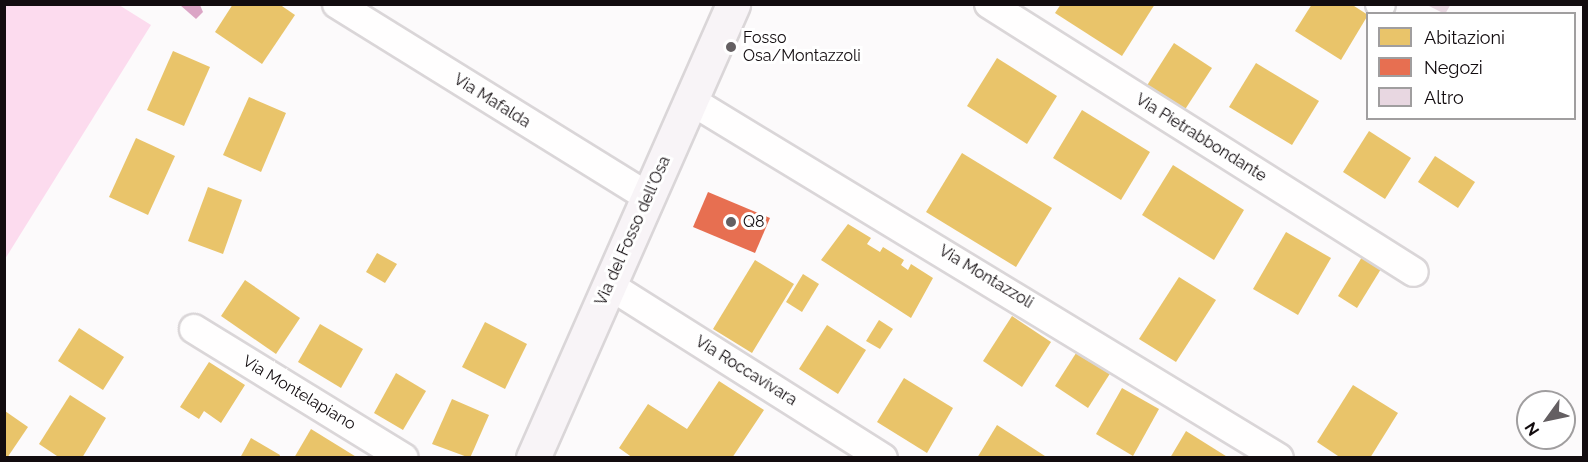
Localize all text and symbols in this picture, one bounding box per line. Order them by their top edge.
legend [1366,12,1576,120]
text: Abitazioni [1424,27,1505,48]
place label: Fosso Osa/Montazzoli [743,28,861,66]
marker: Fosso Osa/Montazzoli [724,40,738,54]
text: Negozi [1424,57,1483,78]
street label: Via Mafalda [450,70,534,132]
text: Altro [1424,87,1464,108]
street label: Via Pietrabbondante [1132,90,1270,186]
street label: Via del Fosso dell'Osa [591,153,675,309]
place label: Q8 [743,212,764,232]
marker: Q8 [724,215,738,229]
street label: Via Montazzoli [935,241,1037,313]
street label: Via Roccavivara [692,332,800,410]
street label: Via Montelapiano [239,352,359,434]
north arrow [1516,390,1576,450]
text: N [1521,419,1543,439]

